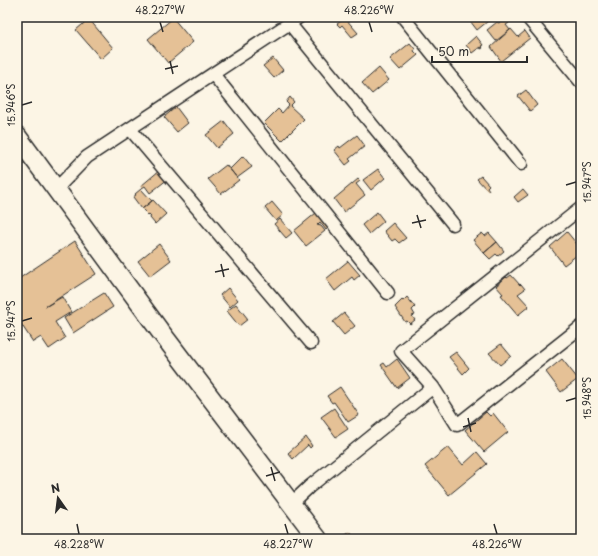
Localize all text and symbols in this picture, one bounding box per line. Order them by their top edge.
text: 48.227°W [135,2,185,17]
text: 48.226°W [344,2,395,17]
scale bar [432,38,527,64]
text: 50 m [438,42,469,60]
text: 15.946°S [3,84,18,126]
text: 15.947°S [579,161,594,203]
text: 15.947°S [3,300,18,342]
text: 15.948°S [579,377,594,419]
north arrow [38,478,78,518]
text: N [49,478,62,497]
text: 48.228°W [54,536,105,551]
text: 48.227°W [263,536,313,551]
text: 48.226°W [472,536,523,551]

